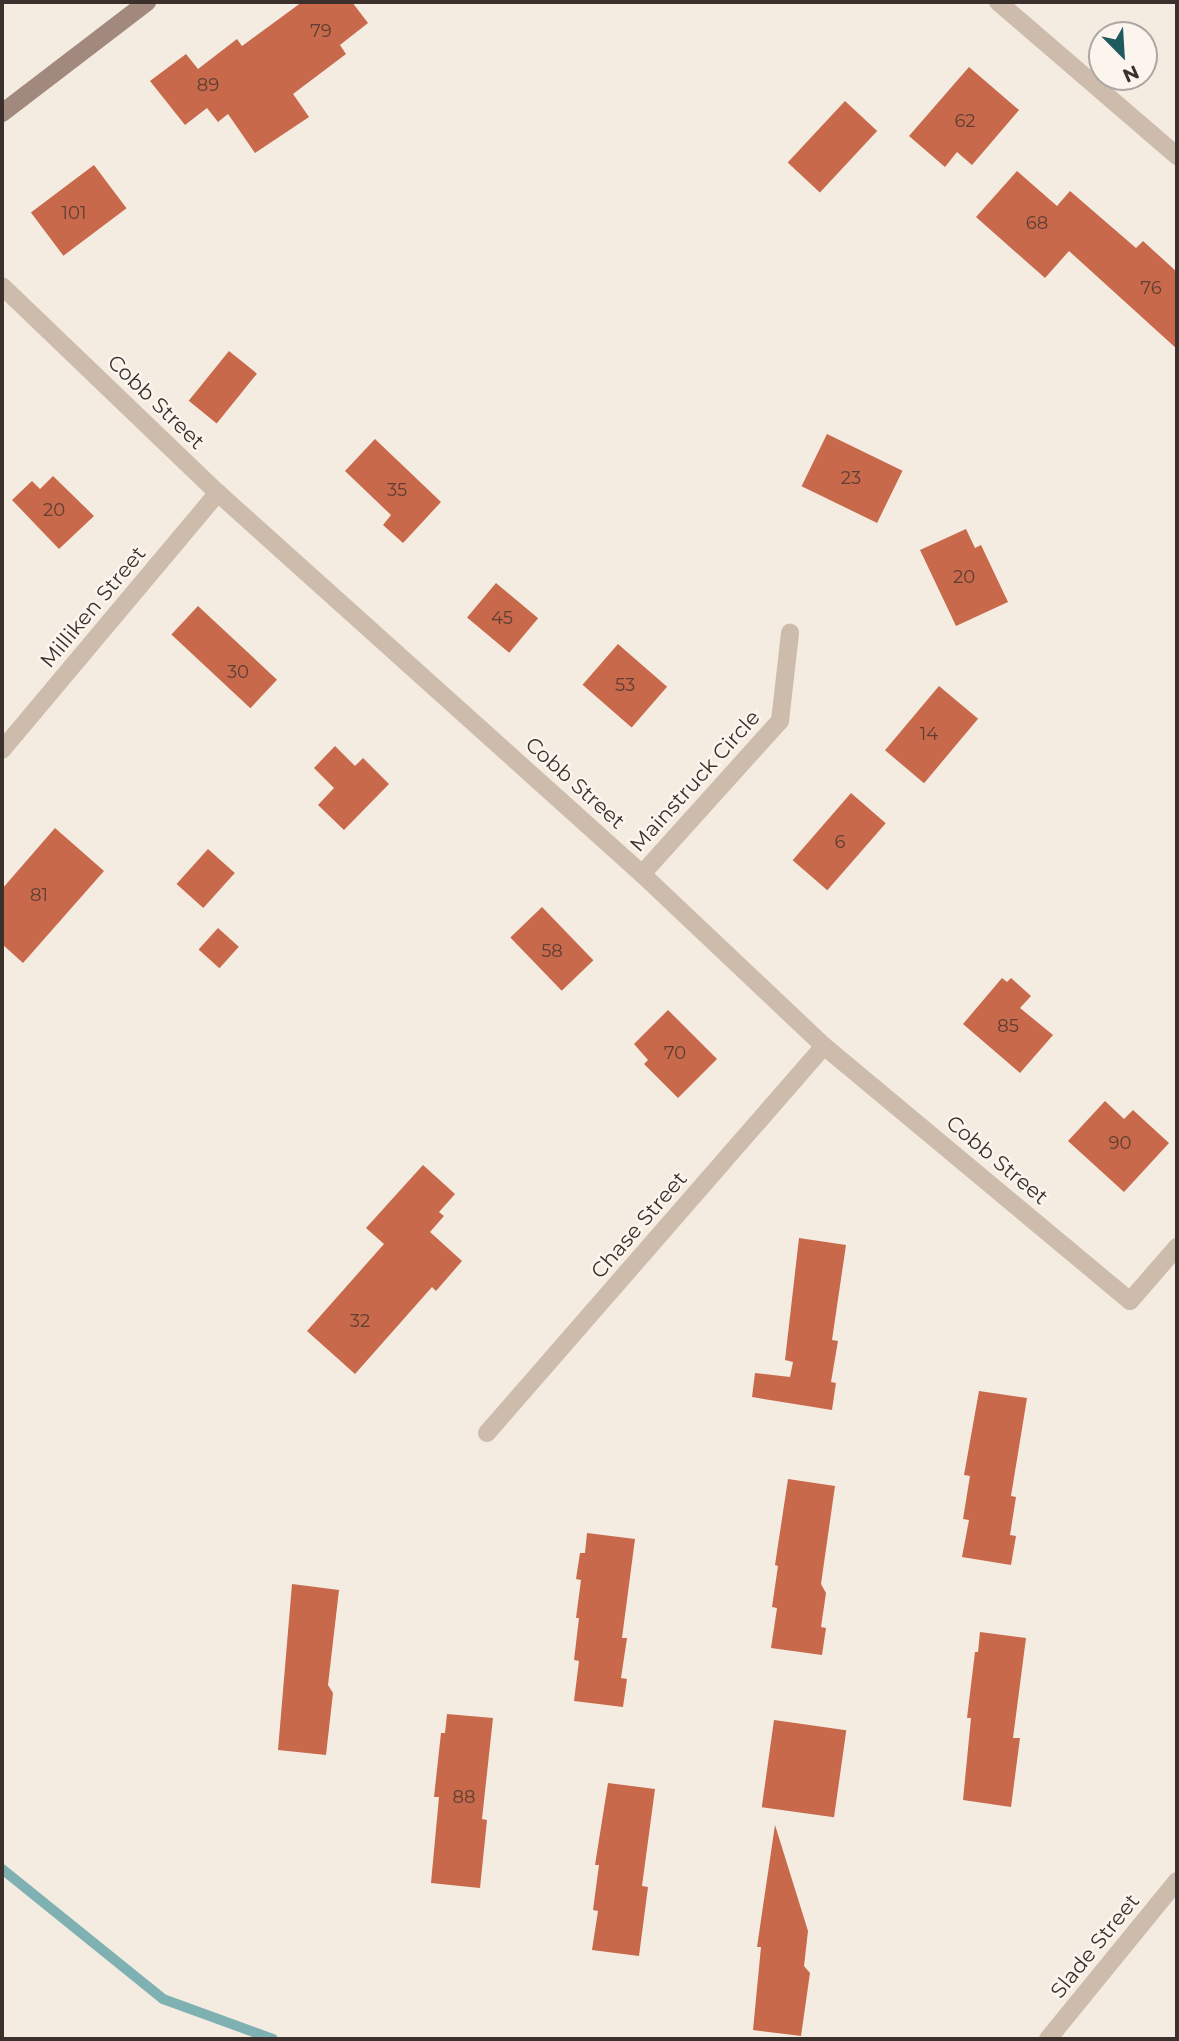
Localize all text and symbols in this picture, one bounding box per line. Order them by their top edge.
house number: 79 [310,20,332,42]
north arrow [1088,21,1158,91]
text: N [1119,60,1143,87]
house number: 89 [197,74,219,96]
house number: 62 [954,110,976,132]
house number: 101 [62,202,86,224]
house number: 68 [1026,212,1048,234]
house number: 76 [1140,277,1162,299]
street label: Cobb Street [102,350,210,454]
house number: 23 [841,467,861,489]
house number: 35 [387,479,407,501]
house number: 20 [43,499,65,521]
street label: Milliken Street [35,541,151,673]
house number: 20 [953,566,975,588]
house number: 45 [491,607,513,629]
house number: 30 [227,661,249,683]
house number: 53 [615,674,635,696]
street label: Mainstruck Circle [625,705,765,857]
house number: 14 [920,723,938,745]
street label: Cobb Street [520,732,630,834]
house number: 6 [835,831,845,853]
house number: 81 [30,884,48,906]
house number: 58 [541,940,563,962]
house number: 85 [997,1015,1019,1037]
house number: 70 [664,1042,686,1064]
street label: Cobb Street [941,1110,1053,1210]
house number: 90 [1109,1132,1131,1154]
street label: Chase Street [586,1166,692,1284]
house number: 32 [350,1310,370,1332]
house number: 88 [453,1786,475,1808]
street label: Slade Street [1045,1889,1145,2003]

